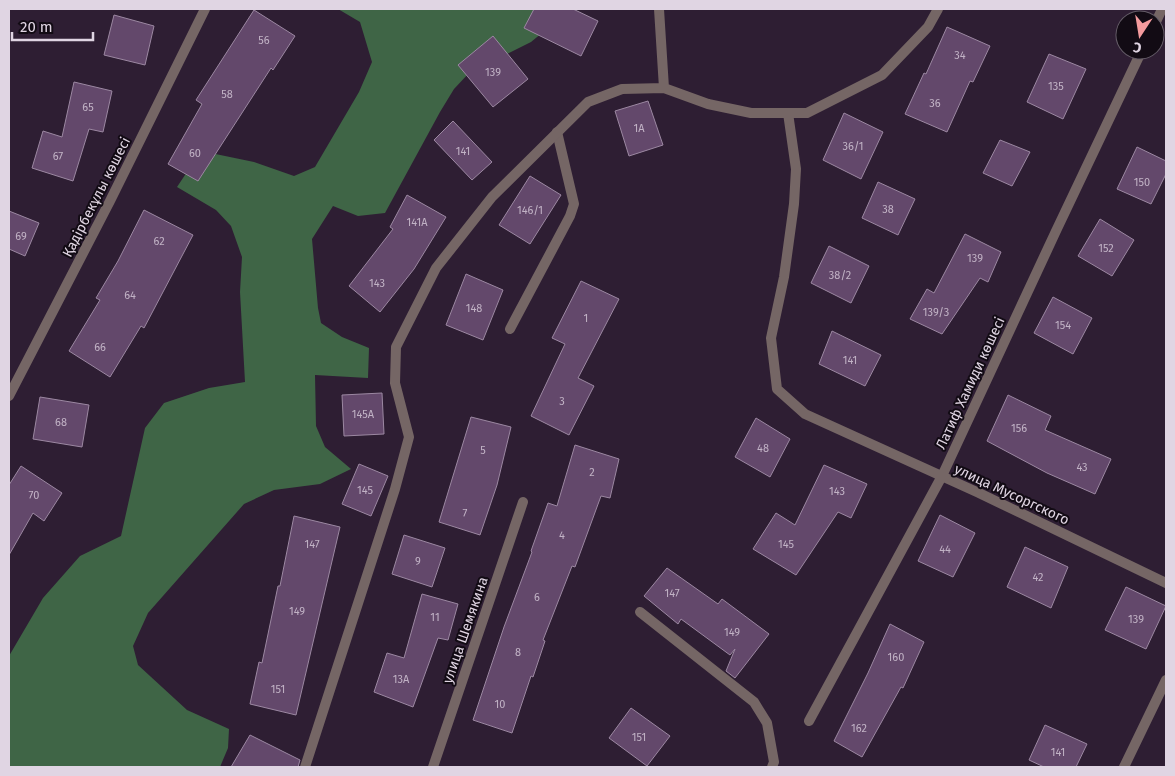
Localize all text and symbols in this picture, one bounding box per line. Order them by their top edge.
scale bar [12,10,94,42]
north arrow [1115,10,1165,60]
text: 20 m [20,18,53,36]
house number: 56 [258,34,270,47]
text: С [1132,38,1143,56]
house number: 34 [954,49,966,62]
house number: 139 [485,66,501,79]
house number: 135 [1048,80,1064,93]
house number: 58 [221,88,233,101]
house number: 36 [929,97,941,110]
house number: 65 [82,101,94,114]
house number: 1А [633,122,645,135]
street label: Қадірбекұлы көшесі [59,134,134,260]
house number: 36/1 [843,140,863,153]
house number: 141 [456,145,470,158]
house number: 60 [189,147,201,160]
house number: 67 [53,150,63,163]
house number: 150 [1134,176,1150,189]
house number: 38 [882,203,894,216]
house number: 146/1 [517,204,543,217]
house number: 141А [406,216,428,229]
house number: 69 [15,230,27,243]
house number: 62 [153,235,165,248]
house number: 152 [1098,242,1114,255]
house number: 139 [967,252,983,265]
house number: 38/2 [829,269,851,282]
house number: 143 [369,277,385,290]
house number: 64 [124,289,136,302]
house number: 148 [466,302,482,315]
house number: 139/3 [923,306,949,319]
house number: 1 [584,312,588,325]
street label: Латиф Хамиди көшесі [932,314,1009,452]
house number: 154 [1055,319,1071,332]
house number: 66 [94,341,106,354]
house number: 141 [843,354,857,367]
house number: 3 [559,395,565,408]
house number: 145А [352,408,375,421]
house number: 68 [55,416,67,429]
house number: 156 [1011,422,1027,435]
house number: 48 [757,442,769,455]
house number: 5 [480,444,486,457]
street label: улица Мусоргского [952,460,1072,529]
house number: 43 [1076,461,1088,474]
house number: 2 [589,466,595,479]
house number: 145 [357,484,373,497]
house number: 143 [829,485,845,498]
house number: 70 [29,489,39,502]
house number: 7 [463,507,468,520]
house number: 4 [559,529,565,542]
house number: 147 [304,538,320,551]
house number: 145 [778,538,794,551]
house number: 44 [939,543,951,556]
house number: 9 [415,555,421,568]
house number: 42 [1032,571,1044,584]
street label: улица Шемякина [439,574,492,686]
house number: 147 [664,587,680,600]
house number: 6 [534,591,540,604]
house number: 149 [289,605,305,618]
house number: 11 [430,611,440,624]
house number: 139 [1128,613,1144,626]
house number: 149 [724,626,740,639]
house number: 8 [515,646,521,659]
house number: 160 [888,651,904,664]
house number: 13А [393,673,410,686]
house number: 151 [271,683,285,696]
house number: 10 [495,698,505,711]
house number: 162 [851,722,867,735]
house number: 151 [632,731,646,744]
house number: 141 [1051,746,1065,759]

